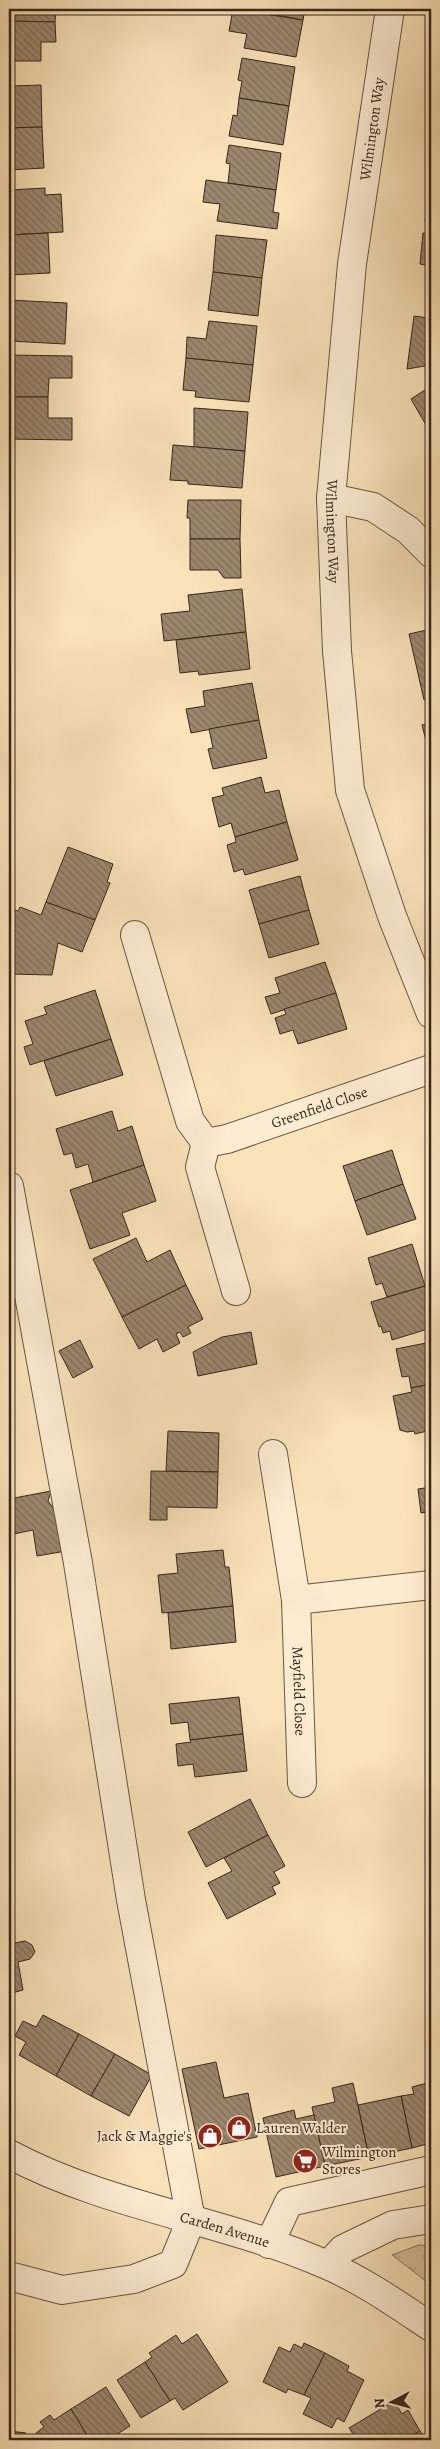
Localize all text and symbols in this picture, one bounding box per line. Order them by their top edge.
street label: Wilmington Way [355,76,389,183]
street label: Wilmington Way [321,478,344,584]
street label: Greenfield Close [269,1081,370,1133]
street label: Mayfield Close [288,1646,310,1737]
shop icon: Lauren Walder [226,2115,252,2141]
place label: Lauren Walder [256,2118,346,2138]
shop icon: Jack & Maggie's [197,2123,223,2149]
place label: Jack & Maggie's [97,2126,192,2146]
place label: Wilmington Stores [321,2142,396,2179]
supermarket icon: Wilmington Stores [292,2148,318,2174]
street label: Carden Avenue [178,2207,273,2252]
north arrow [368,2376,418,2426]
text: N [370,2397,390,2409]

